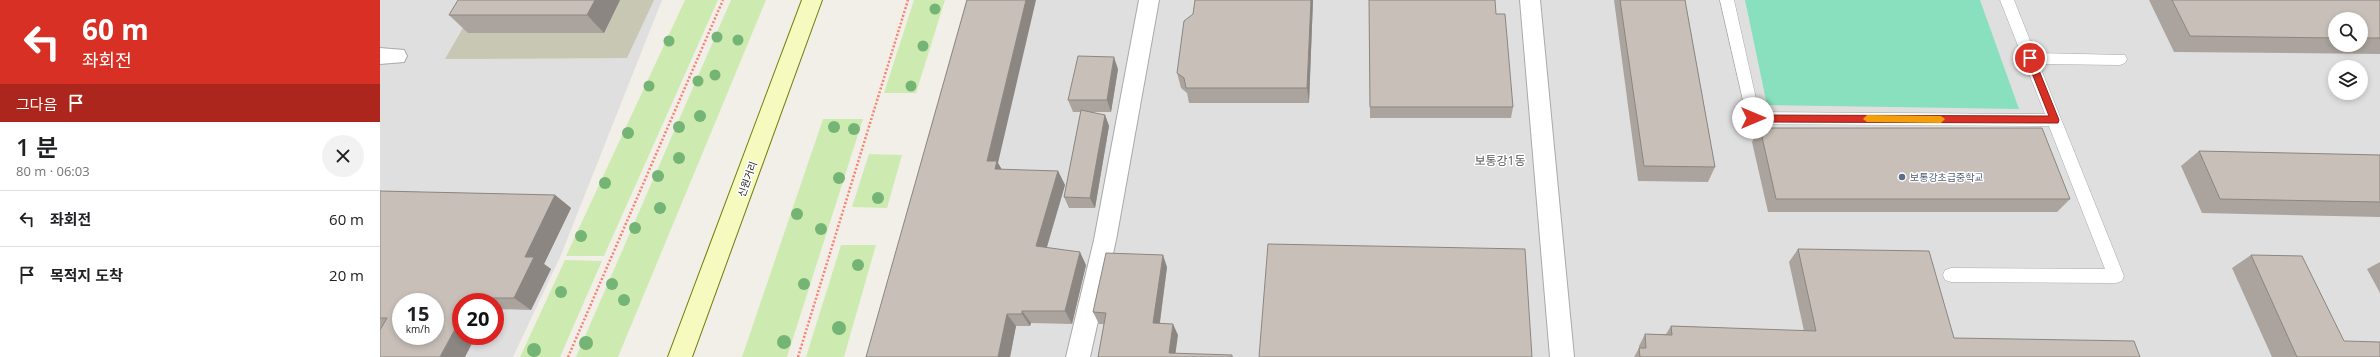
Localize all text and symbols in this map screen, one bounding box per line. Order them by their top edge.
text: 60 m [82,10,149,48]
map controls [2328,12,2368,100]
button: search [2328,12,2368,52]
icon: left [16,16,68,68]
pin [2013,41,2047,75]
icon: arrive [2019,47,2041,69]
text: 좌회전 [82,48,132,72]
button: layers [2328,60,2368,100]
icon: arrive [65,92,87,114]
text: 그다음 [16,94,57,114]
position arrow [1732,97,1774,139]
text: 1 분 [16,130,58,163]
button: close [322,135,364,177]
district label: 보통강1동 [1474,152,1526,169]
street label: 신원거리 [734,159,760,199]
text: 80 m · 06:03 [16,162,90,180]
place label: 보통강초급중학교 [1910,170,1984,184]
marker: 보통강초급중학교 [1897,172,1907,182]
icon: left [16,208,38,230]
text: 좌회전 [50,209,91,229]
text: 60 m [329,209,364,229]
icon: arrive [16,264,38,286]
text: 목적지 도착 [50,265,123,285]
text: 20 m [329,265,364,285]
speed limit sign: 20 [452,293,504,345]
text: 15 [407,300,429,327]
text: km/h [406,322,430,336]

